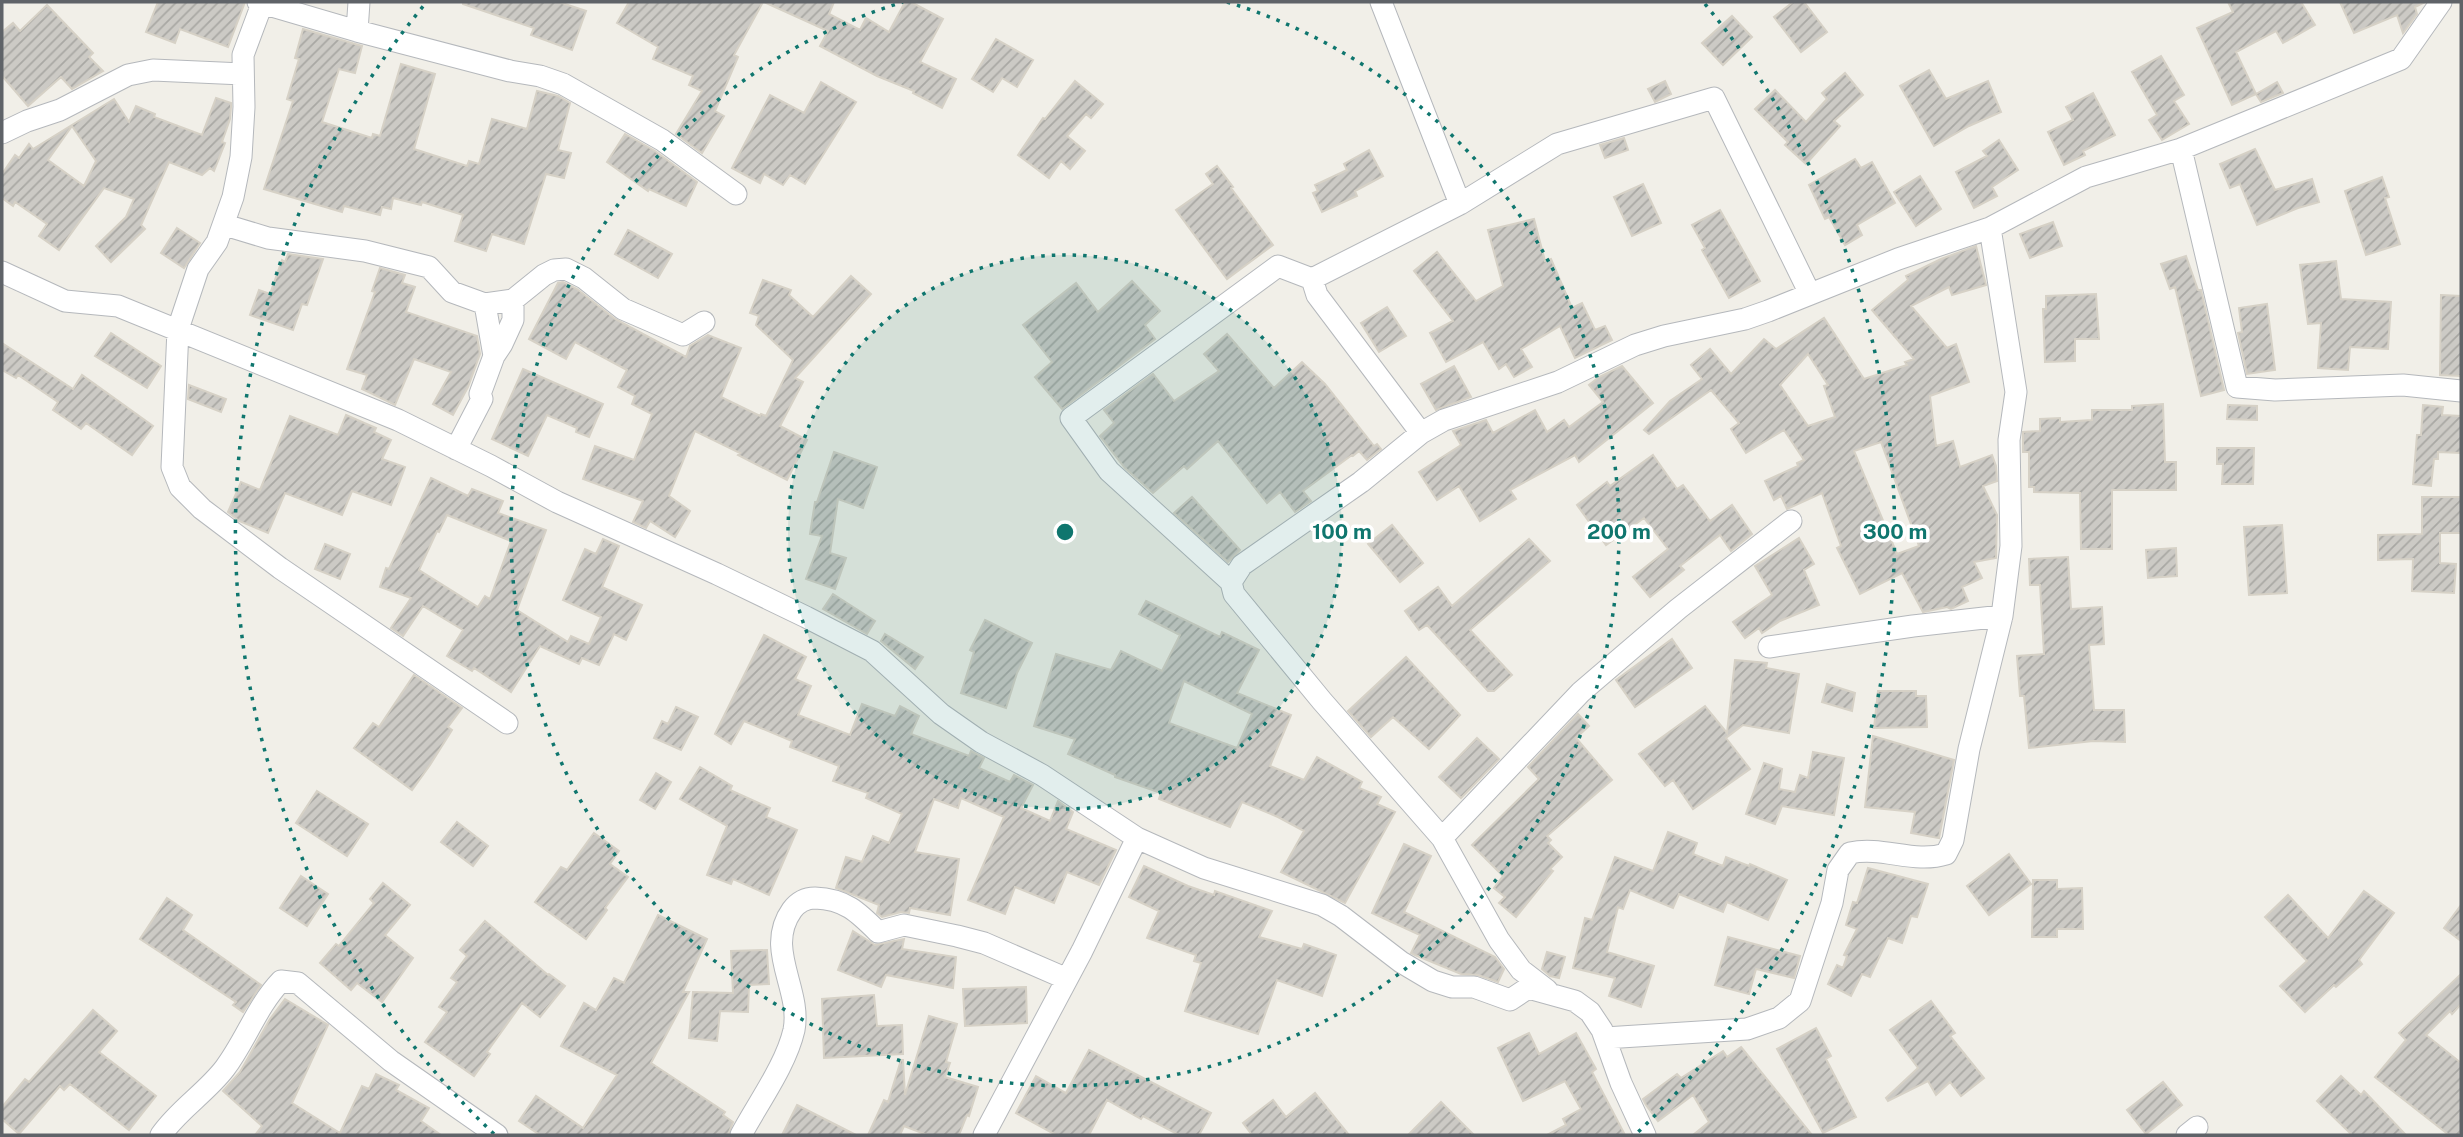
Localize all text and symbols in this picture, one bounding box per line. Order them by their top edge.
text: 100 m [1312,519,1372,544]
text: 200 m [1587,519,1651,544]
text: 300 m [1863,519,1927,544]
centre of rings [1053,520,1077,544]

